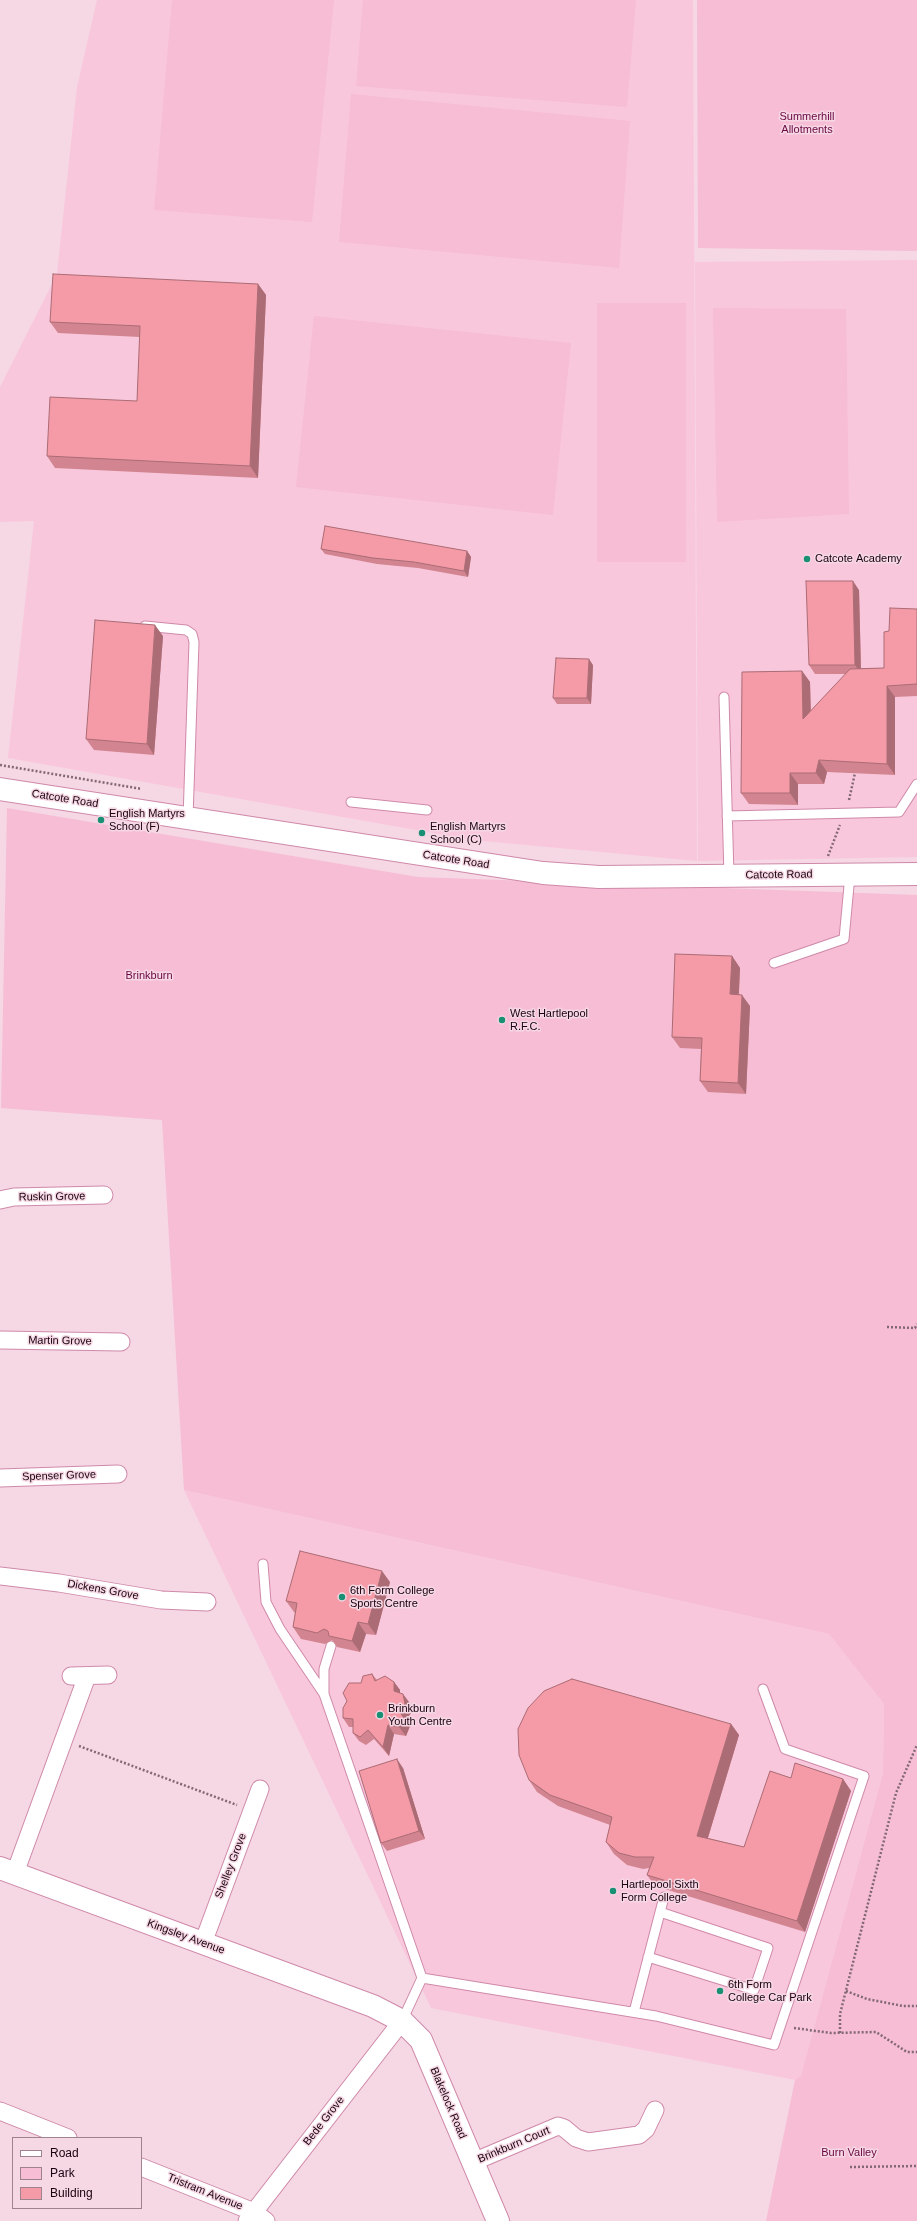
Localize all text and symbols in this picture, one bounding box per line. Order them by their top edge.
park label: Summerhill Allotments [779,110,835,136]
place label: Catcote Academy [815,552,902,566]
marker: Catcote Academy [802,554,812,564]
street label: Catcote Road [31,787,99,811]
place label: English Martyrs School (F) [109,807,185,833]
marker: English Martyrs School (F) [96,815,106,825]
place label: English Martyrs School (C) [430,820,506,846]
marker: English Martyrs School (C) [417,828,427,838]
street label: Catcote Road [422,848,490,872]
street label: Catcote Road [745,868,813,882]
park label: Brinkburn [125,969,173,983]
place label: West Hartlepool R.F.C. [510,1007,588,1033]
marker: West Hartlepool R.F.C. [497,1015,507,1025]
street label: Ruskin Grove [19,1190,85,1204]
street label: Martin Grove [28,1334,92,1348]
street label: Spenser Grove [22,1468,96,1484]
street label: Dickens Grove [66,1577,140,1603]
place label: 6th Form College Sports Centre [350,1584,434,1610]
marker: 6th Form College Sports Centre [337,1592,347,1602]
place label: Brinkburn Youth Centre [388,1702,452,1728]
marker: Brinkburn Youth Centre [375,1710,385,1720]
street label: Shelley Grove [212,1831,250,1901]
place label: Hartlepool Sixth Form College [621,1878,699,1904]
marker: Hartlepool Sixth Form College [608,1886,618,1896]
street label: Kingsley Avenue [145,1917,227,1957]
place label: 6th Form College Car Park [728,1978,812,2004]
marker: 6th Form College Car Park [715,1986,725,1996]
street label: Blakelock Road [427,2065,469,2141]
street label: Bede Grove [301,2094,347,2148]
street label: Brinkburn Court [476,2124,552,2166]
legend [12,2137,142,2209]
text: Road [50,2146,79,2160]
park label: Burn Valley [821,2146,877,2160]
text: Park [50,2166,75,2180]
street label: Tristram Avenue [165,2171,245,2213]
text: Building [50,2186,93,2200]

